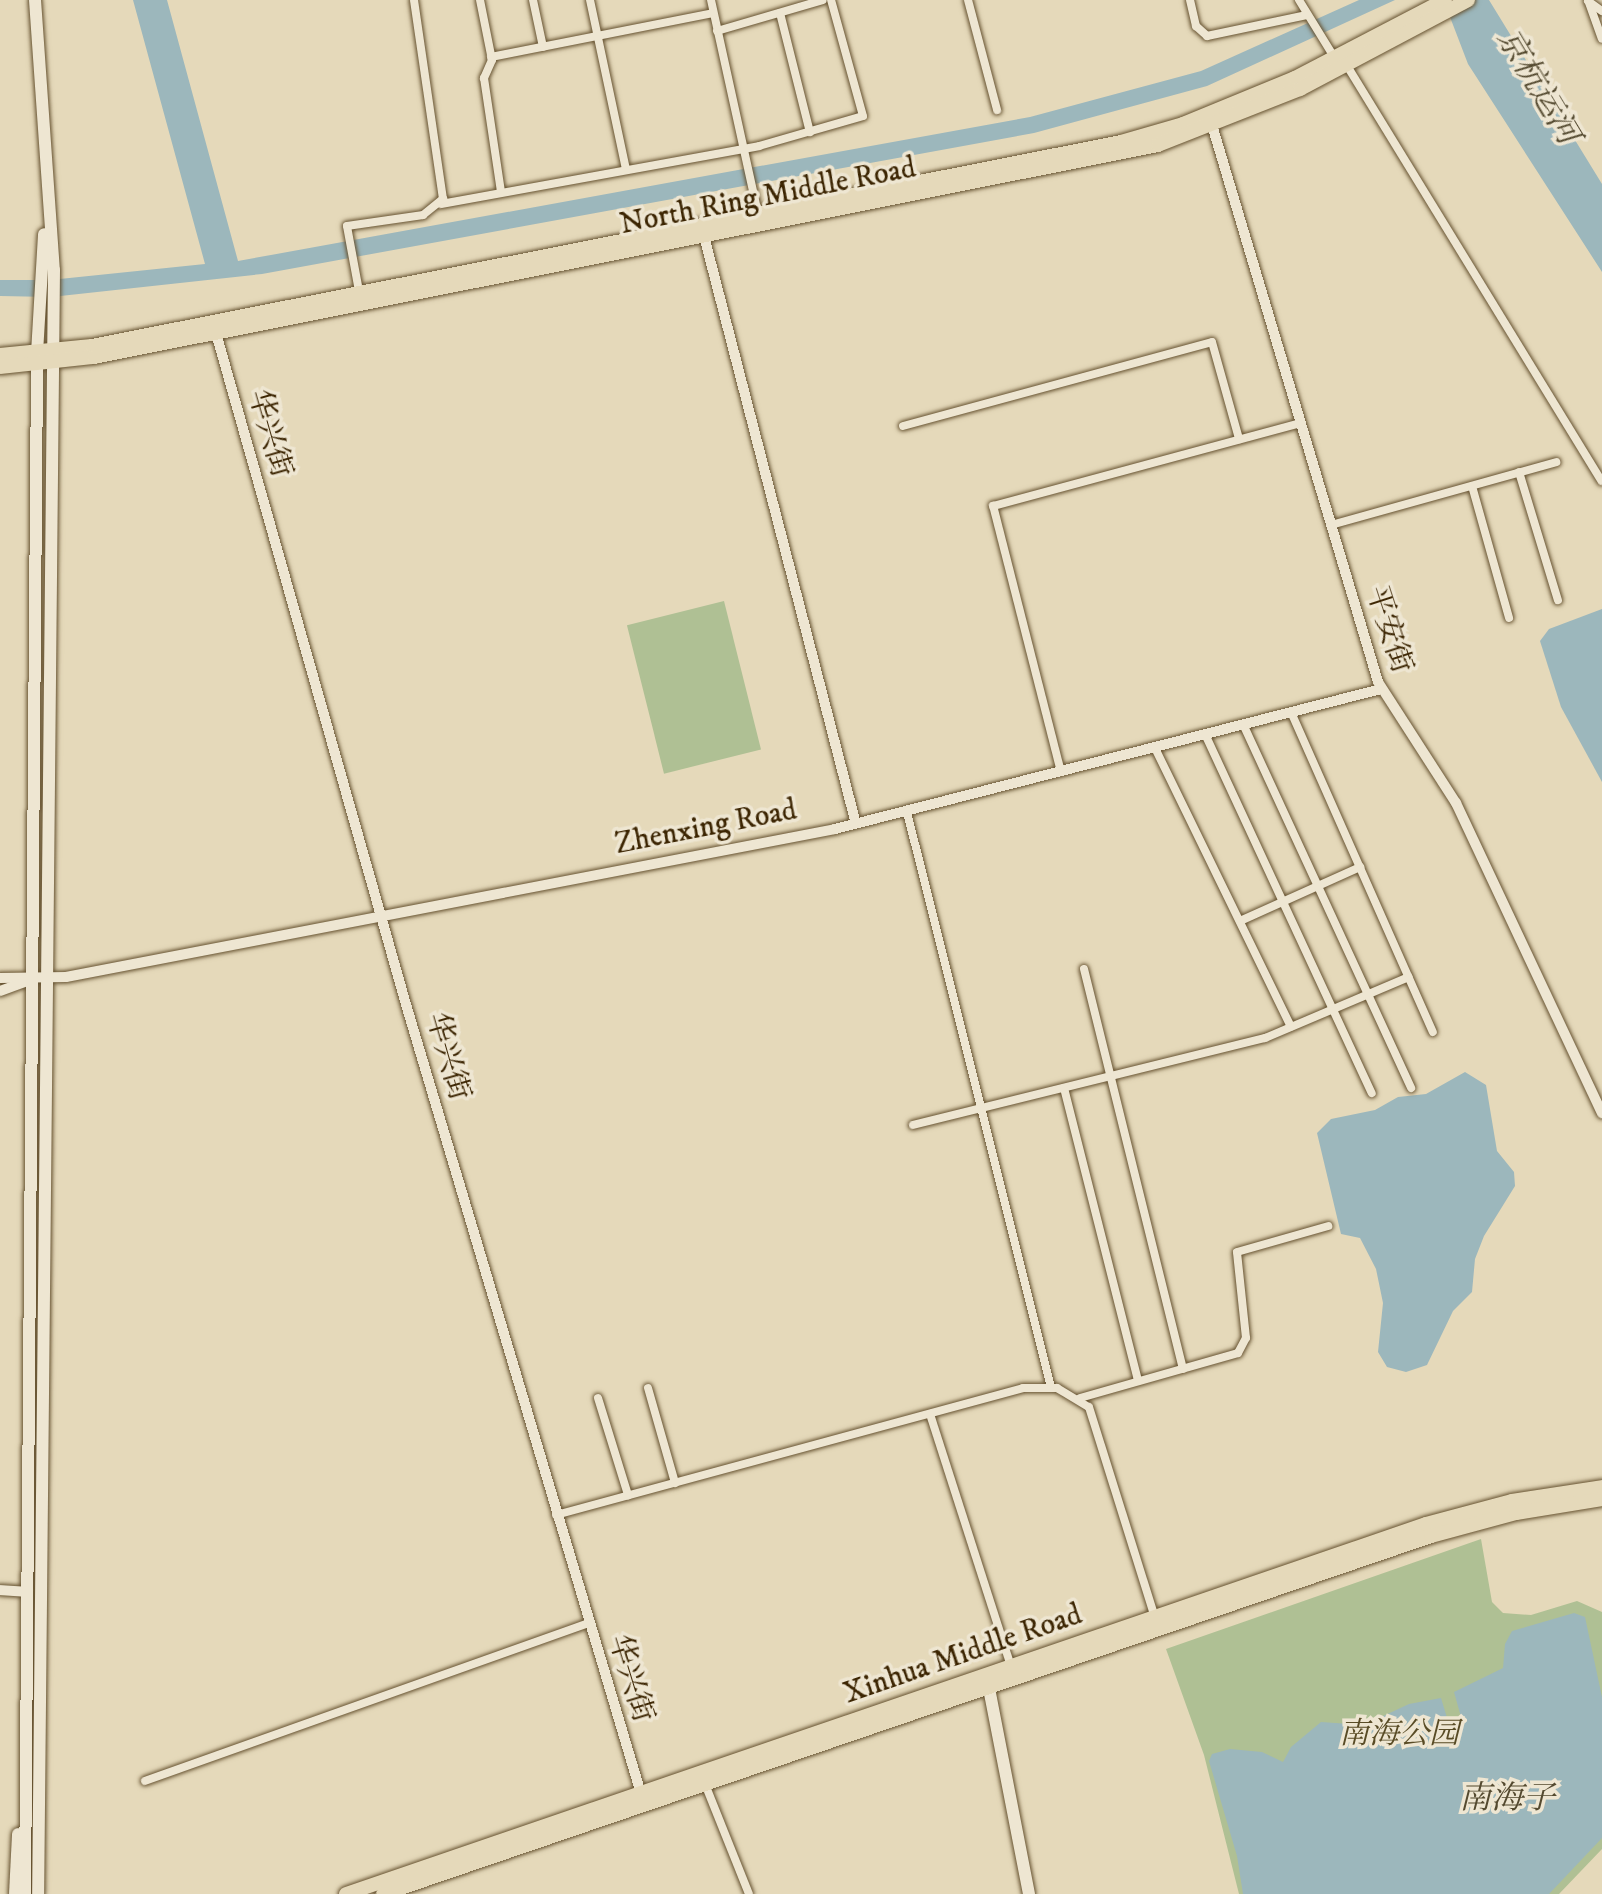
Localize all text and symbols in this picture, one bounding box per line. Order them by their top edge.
water label: 京杭运河 [1488,22,1586,152]
street label: North Ring Middle Road [617,151,919,243]
street label: 华兴街 [239,386,299,482]
street label: 平安街 [1357,582,1419,678]
street label: Zhenxing Road [612,793,800,863]
street label: 华兴街 [417,1009,477,1105]
street label: Xinhua Middle Road [839,1597,1087,1713]
street label: 华兴街 [600,1631,660,1727]
park label: 南海公园 [1339,1717,1459,1753]
water label: 南海子 [1459,1780,1555,1818]

